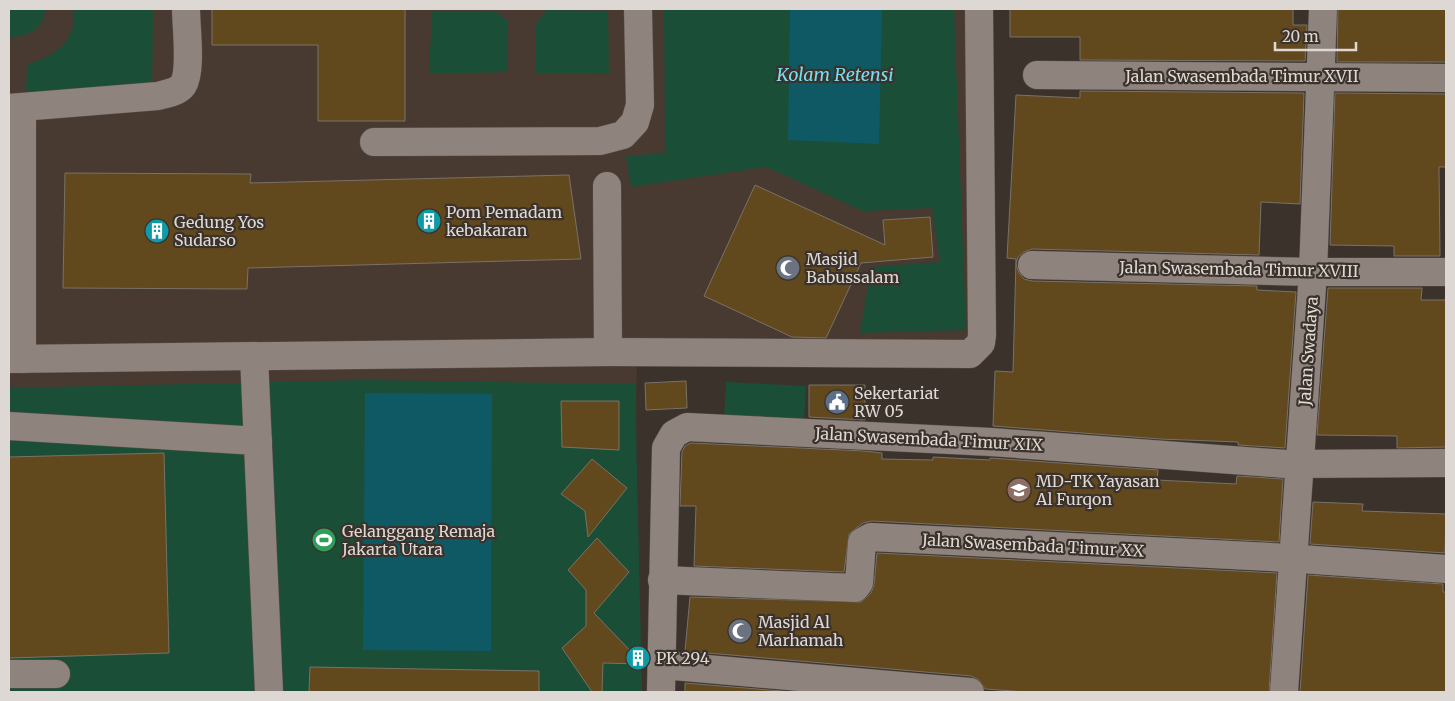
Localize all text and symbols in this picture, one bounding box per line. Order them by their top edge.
scale bar [1275,20,1356,52]
text: 20 m [1282,27,1319,46]
water label: Kolam Retensi [776,63,894,86]
street label: Jalan Swasembada Timur XVII [1124,66,1359,86]
place label: Pom Pemadam kebakaran [446,202,562,240]
building icon: Pom Pemadam kebakaran [416,208,442,234]
place label: Gedung Yos Sudarso [174,212,264,250]
building icon: Gedung Yos Sudarso [144,218,170,244]
place label: Masjid Babussalam [806,249,899,287]
mosque icon: Masjid Babussalam [775,255,801,281]
street label: Jalan Swasembada Timur XVIII [1118,257,1359,281]
street label: Jalan Swadaya [1294,295,1322,407]
place label: Sekertariat RW 05 [854,383,940,421]
public building icon: Sekertariat RW 05 [824,389,850,415]
street label: Jalan Swasembada Timur XIX [814,423,1044,455]
place label: MD-TK Yayasan Al Furqon [1035,471,1160,509]
school or university icon: MD-TK Yayasan Al Furqon [1006,477,1032,503]
place label: Gelanggang Remaja Jakarta Utara [341,521,496,559]
sports icon: Gelanggang Remaja Jakarta Utara [311,527,337,553]
street label: Jalan Swasembada Timur XX [921,529,1145,561]
place label: Masjid Al Marhamah [758,612,844,650]
mosque icon: Masjid Al Marhamah [727,618,753,644]
building icon: PK 294 [625,645,651,671]
place label: PK 294 [656,648,710,668]

